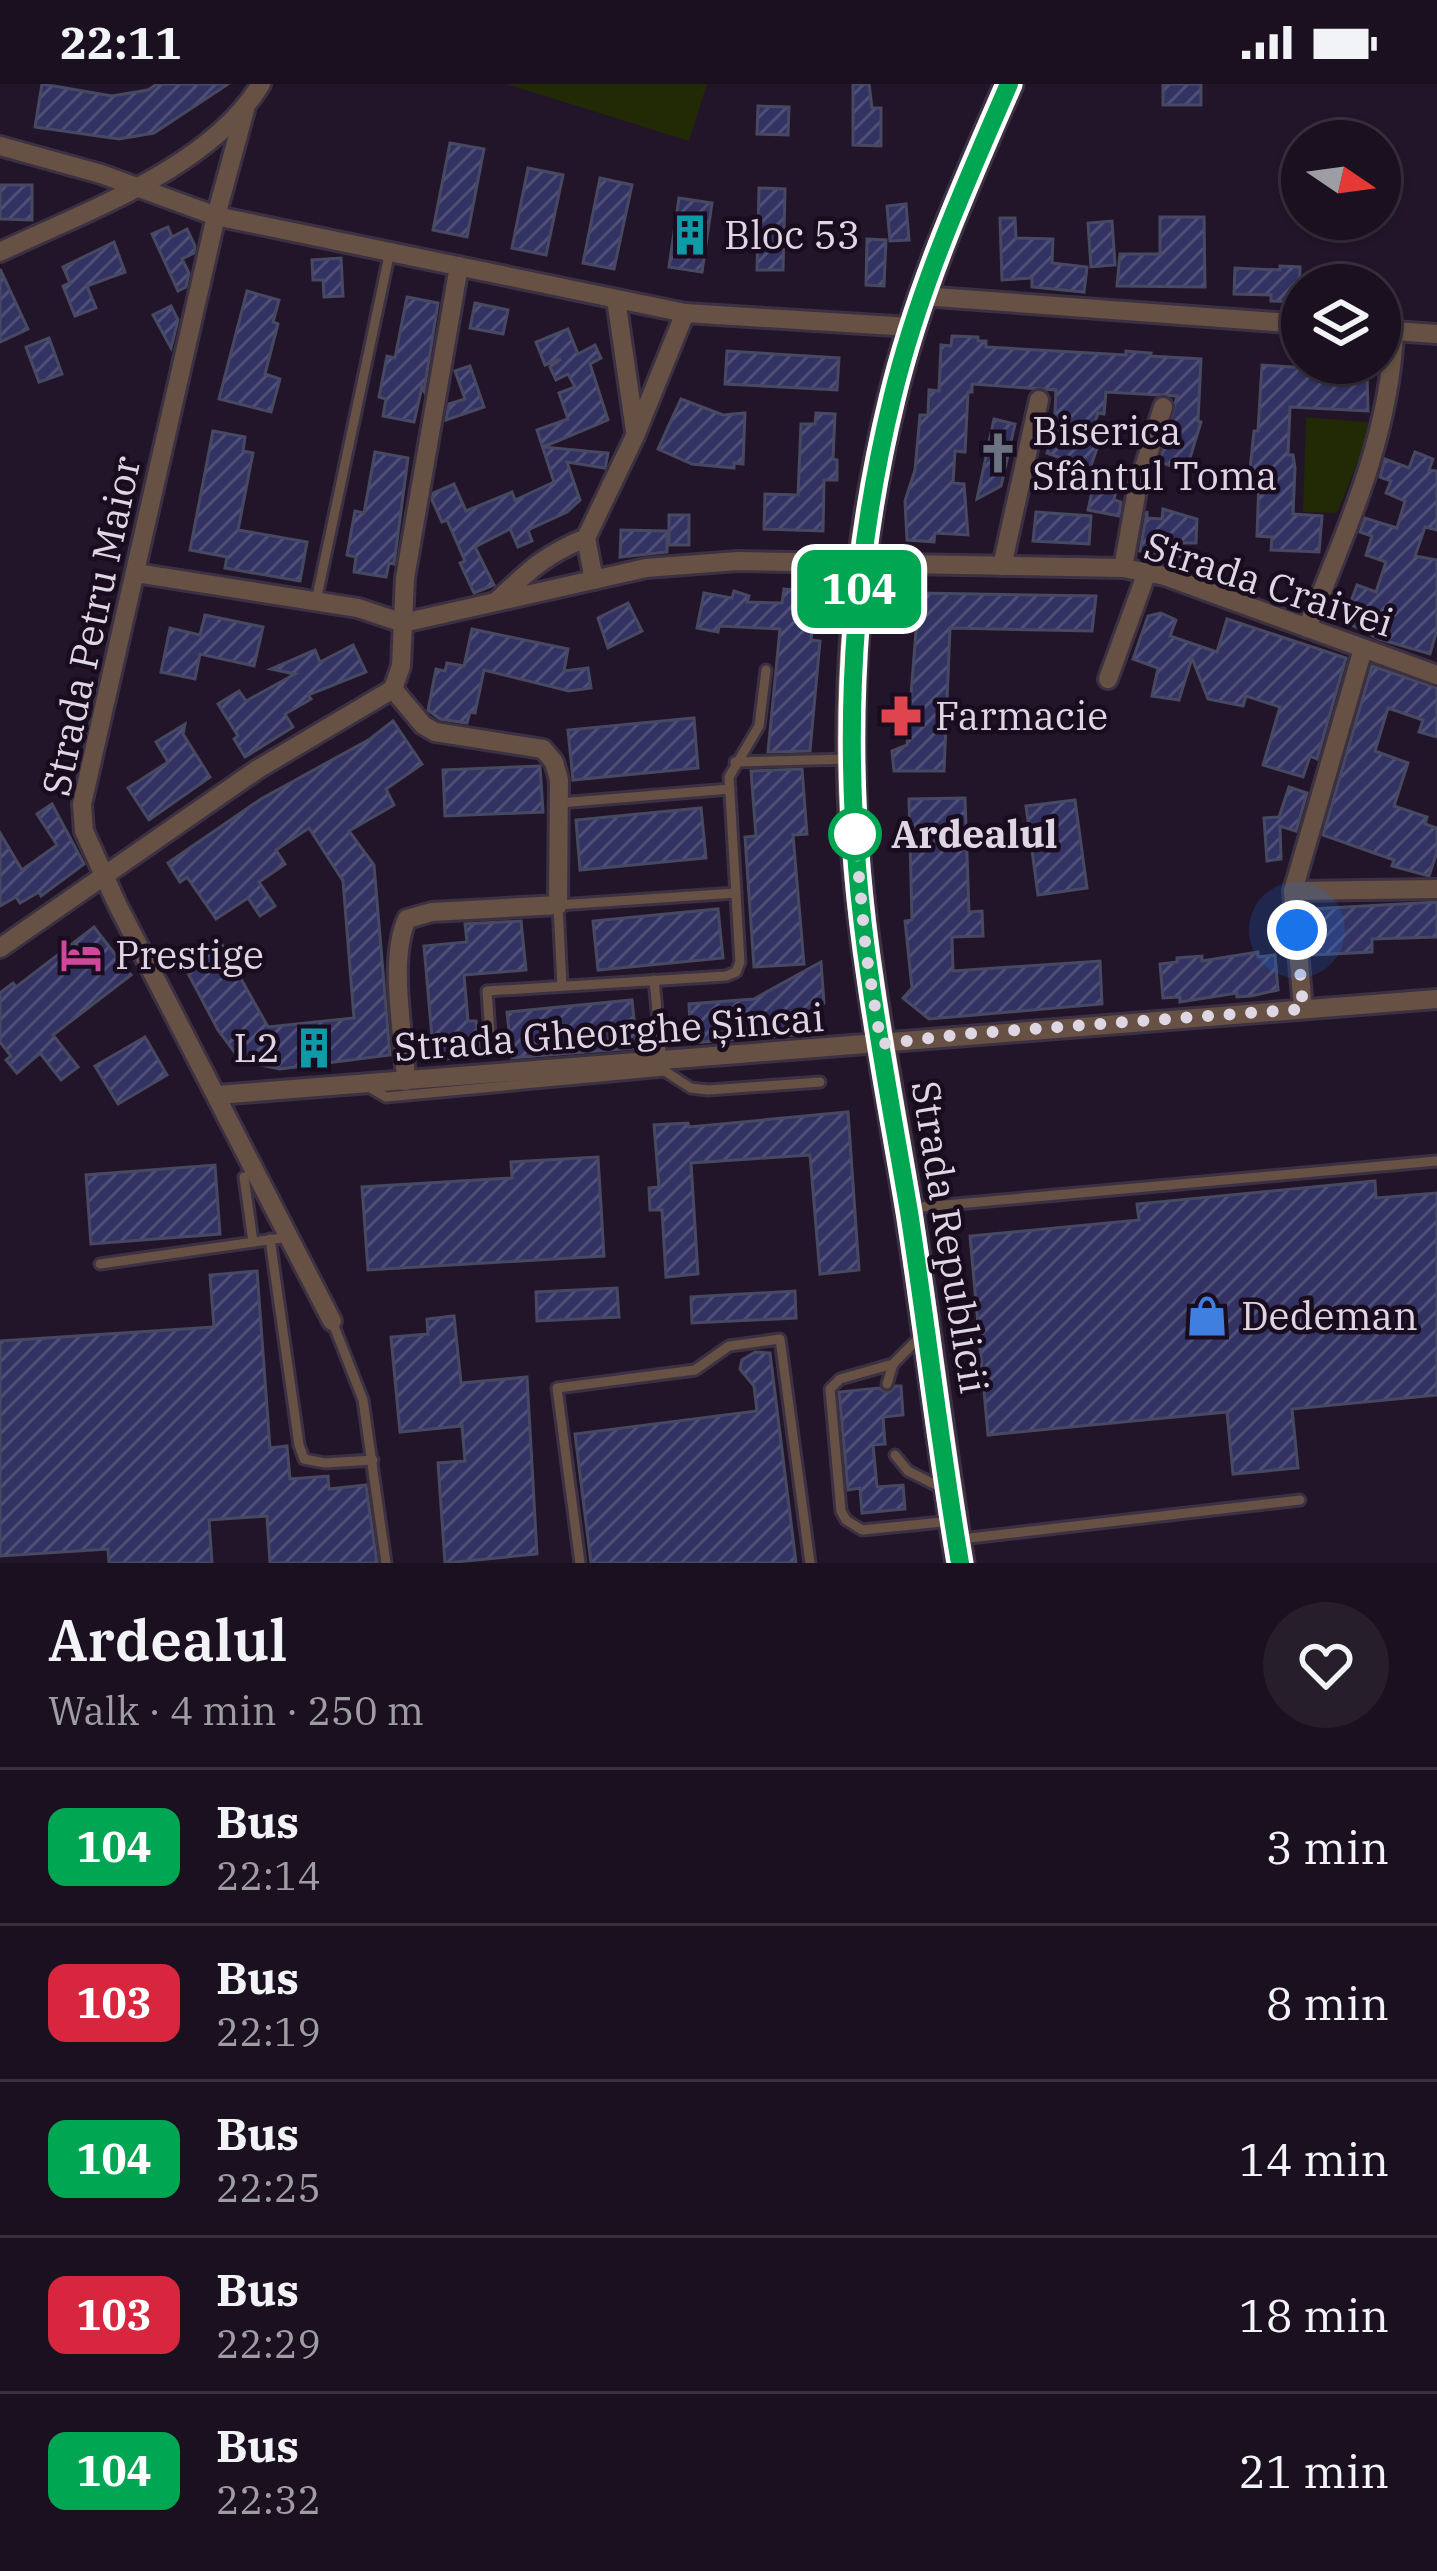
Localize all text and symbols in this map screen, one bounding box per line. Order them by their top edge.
text: 22:11 [60,13,182,71]
north arrow [1281,120,1401,240]
map controls [1281,120,1401,384]
place label: Bloc 53 [724,209,860,260]
building icon: Bloc 53 [667,212,713,258]
button: layers [1281,264,1401,384]
place label: Biserica Sfântul Toma [1032,405,1277,501]
church icon: Biserica Sfântul Toma [975,430,1021,476]
street label: Strada Petru Maior [30,452,151,800]
street label: Strada Craivei [1138,519,1400,648]
line badge: 104 [790,550,928,628]
text: 104 [821,561,897,616]
place label: Farmacie [935,690,1108,741]
pharmacy icon: Farmacie [878,693,924,739]
place label: Ardealul [891,808,1058,859]
marker: Ardealul [830,809,880,859]
your location [1267,900,1327,960]
place label: Prestige [115,929,264,980]
hotel icon: Prestige [58,932,104,978]
street label: Strada Gheorghe Șincai [392,991,826,1072]
place label: L2 [233,1022,280,1073]
building icon: L2 [291,1025,337,1071]
street label: Strada Republicii [901,1077,1000,1397]
place label: Dedeman [1241,1290,1418,1341]
shop icon: Dedeman [1184,1293,1230,1339]
button: heart [1263,1602,1389,1728]
text: Ardealul [48,1603,287,1677]
text: Walk · 4 min · 250 m [48,1685,424,1736]
text: Bus [216,1792,299,1850]
text: 3 min [1266,1818,1389,1876]
text: 104 [76,1819,152,1874]
text: 22:14 [216,1850,321,1901]
text: Bus [216,1948,299,2006]
text: 8 min [1266,1974,1389,2032]
text: 103 [76,1975,152,2030]
text: 22:19 [216,2006,321,2057]
text: Bus [216,2104,299,2162]
text: 14 min [1239,2130,1389,2188]
text: 104 [76,2131,152,2186]
text: 22:25 [216,2162,321,2213]
text: Bus [216,2260,299,2318]
text: 18 min [1239,2286,1389,2344]
text: 103 [76,2287,152,2342]
text: 22:29 [216,2318,321,2369]
text: Bus [216,2416,299,2474]
text: 21 min [1239,2442,1389,2500]
text: 104 [76,2443,152,2498]
text: 22:32 [216,2474,321,2525]

